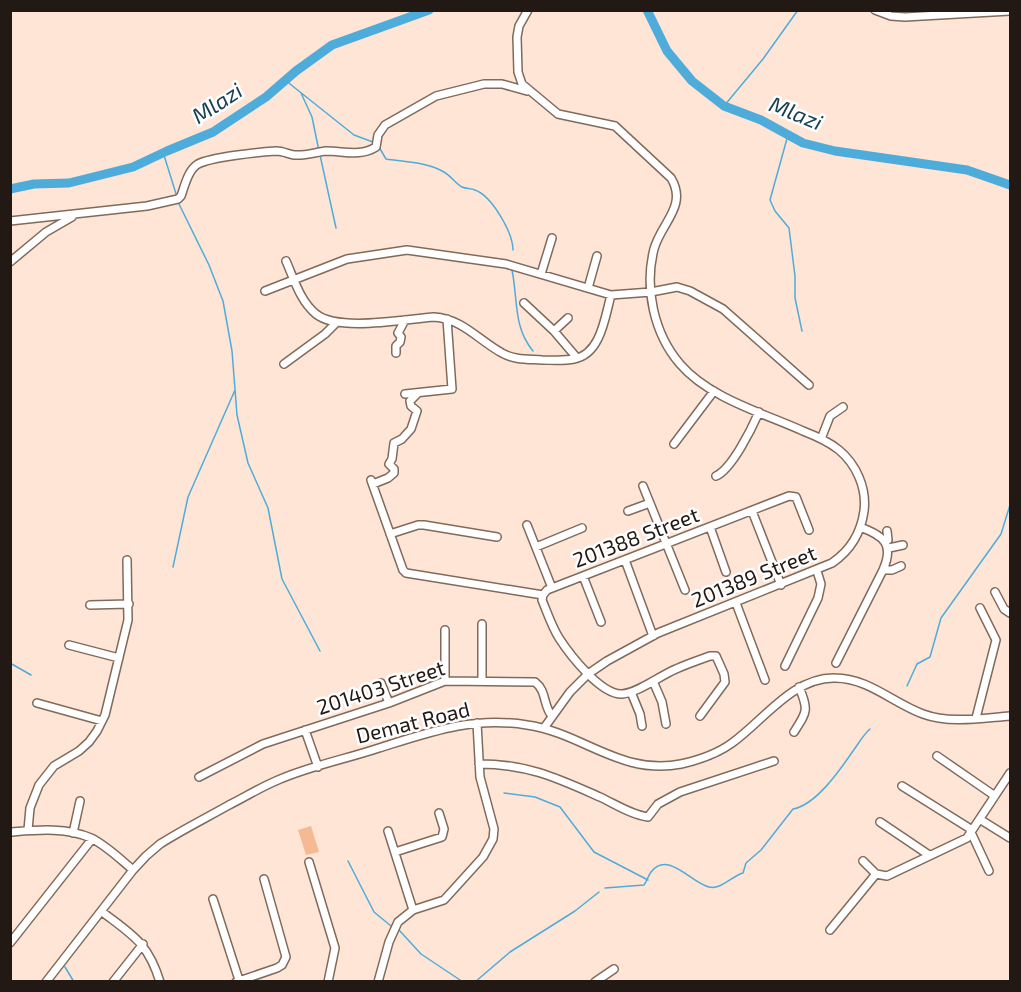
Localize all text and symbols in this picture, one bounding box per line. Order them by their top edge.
water label: Mlazi [186,76,247,128]
water label: Mlazi [766,90,827,134]
street label: 201388 Street [569,501,702,572]
street label: 201389 Street [687,539,819,612]
street label: 201403 Street [313,654,448,719]
street label: Demat Road [353,695,472,748]

